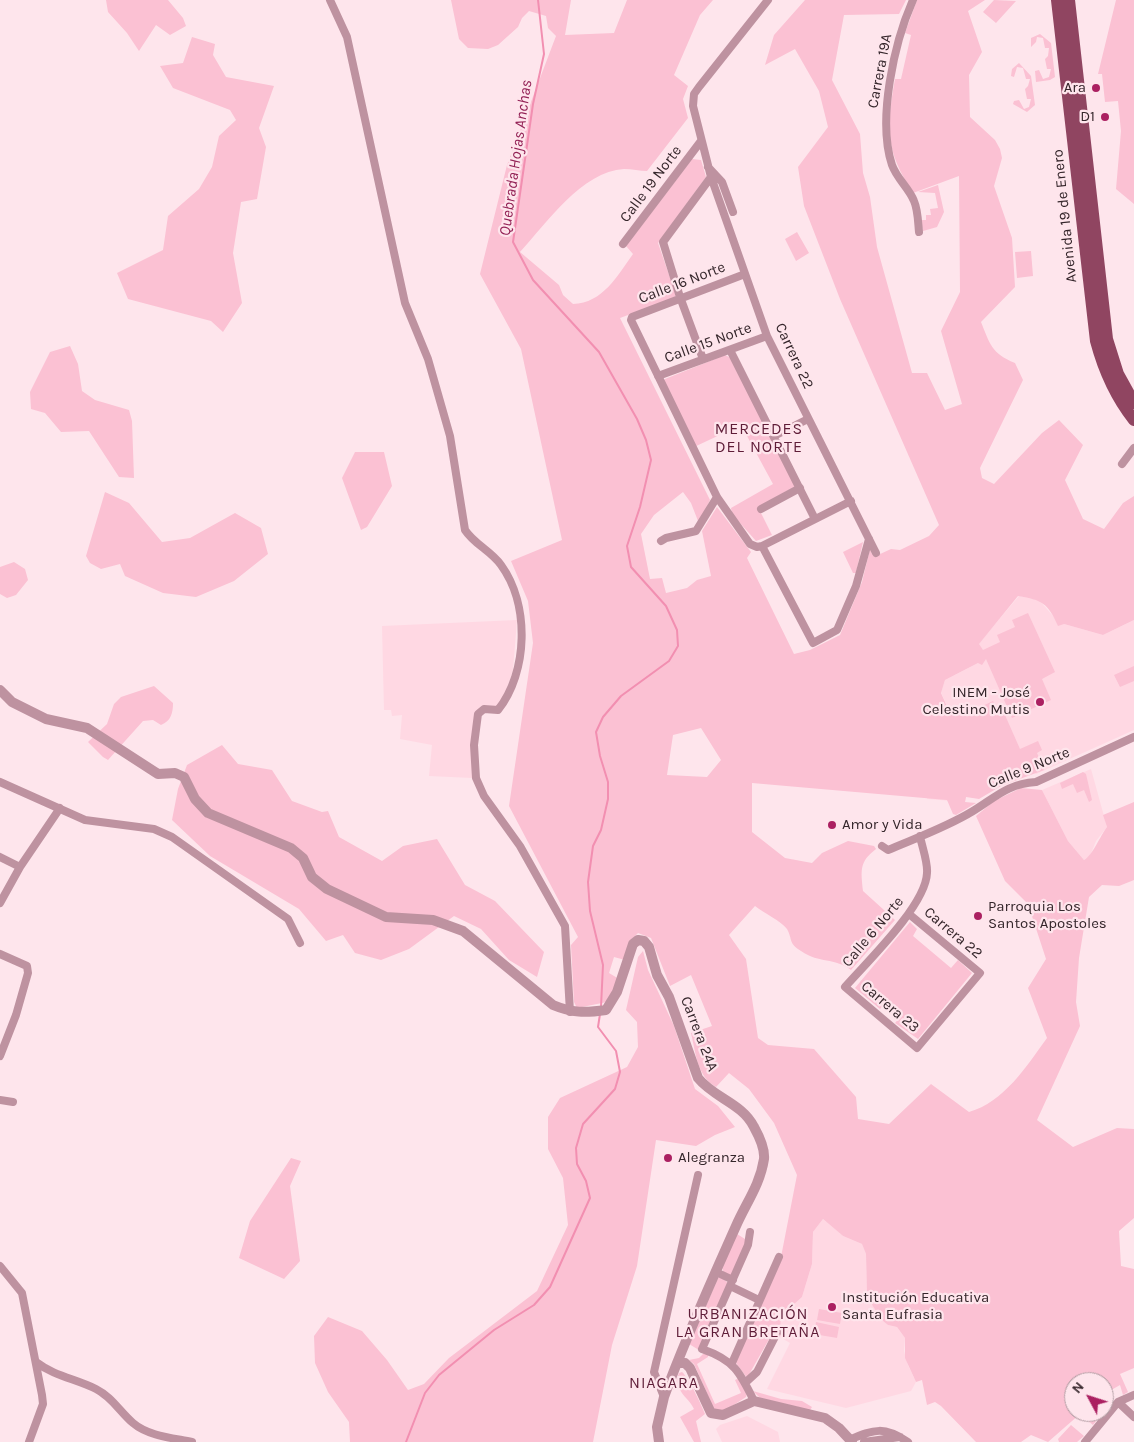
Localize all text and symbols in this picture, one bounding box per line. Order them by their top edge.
street label: Carrera 19A [864,32,896,110]
water label: Quebrada Hojas Anchas [496,79,536,237]
place label: Ara [1064,79,1086,97]
marker: Ara [1090,82,1102,94]
place label: D1 [1080,108,1095,126]
marker: D1 [1099,111,1111,123]
street label: Calle 19 Norte [616,142,686,226]
street label: Avenida 19 de Enero [1049,148,1081,284]
street label: Calle 16 Norte [636,258,728,308]
street label: Calle 15 Norte [662,319,754,367]
street label: Carrera 22 [771,320,817,392]
district label: MERCEDES DEL NORTE [714,419,804,457]
place label: INEM - José Celestino Mutis [923,684,1030,719]
marker: INEM - José Celestino Mutis [1034,696,1046,708]
street label: Calle 9 Norte [985,743,1073,793]
place label: Amor y Vida [842,816,922,834]
marker: Amor y Vida [826,819,838,831]
street label: Calle 6 Norte [838,893,908,971]
place label: Parroquia Los Santos Apostoles [988,898,1107,933]
street label: Carrera 22 [920,903,986,963]
marker: Parroquia Los Santos Apostoles [972,910,984,922]
street label: Carrera 23 [857,977,923,1037]
street label: Carrera 24A [676,994,722,1074]
place label: Alegranza [678,1149,745,1167]
marker: Alegranza [662,1152,674,1164]
place label: Institución Educativa Santa Eufrasia [842,1289,989,1324]
marker: Institución Educativa Santa Eufrasia [826,1301,838,1313]
district label: URBANIZACIÓN LA GRAN BRETAÑA [674,1304,822,1342]
north arrow [1064,1372,1114,1422]
district label: NIAGARA [628,1373,700,1393]
text: N [1068,1378,1088,1397]

